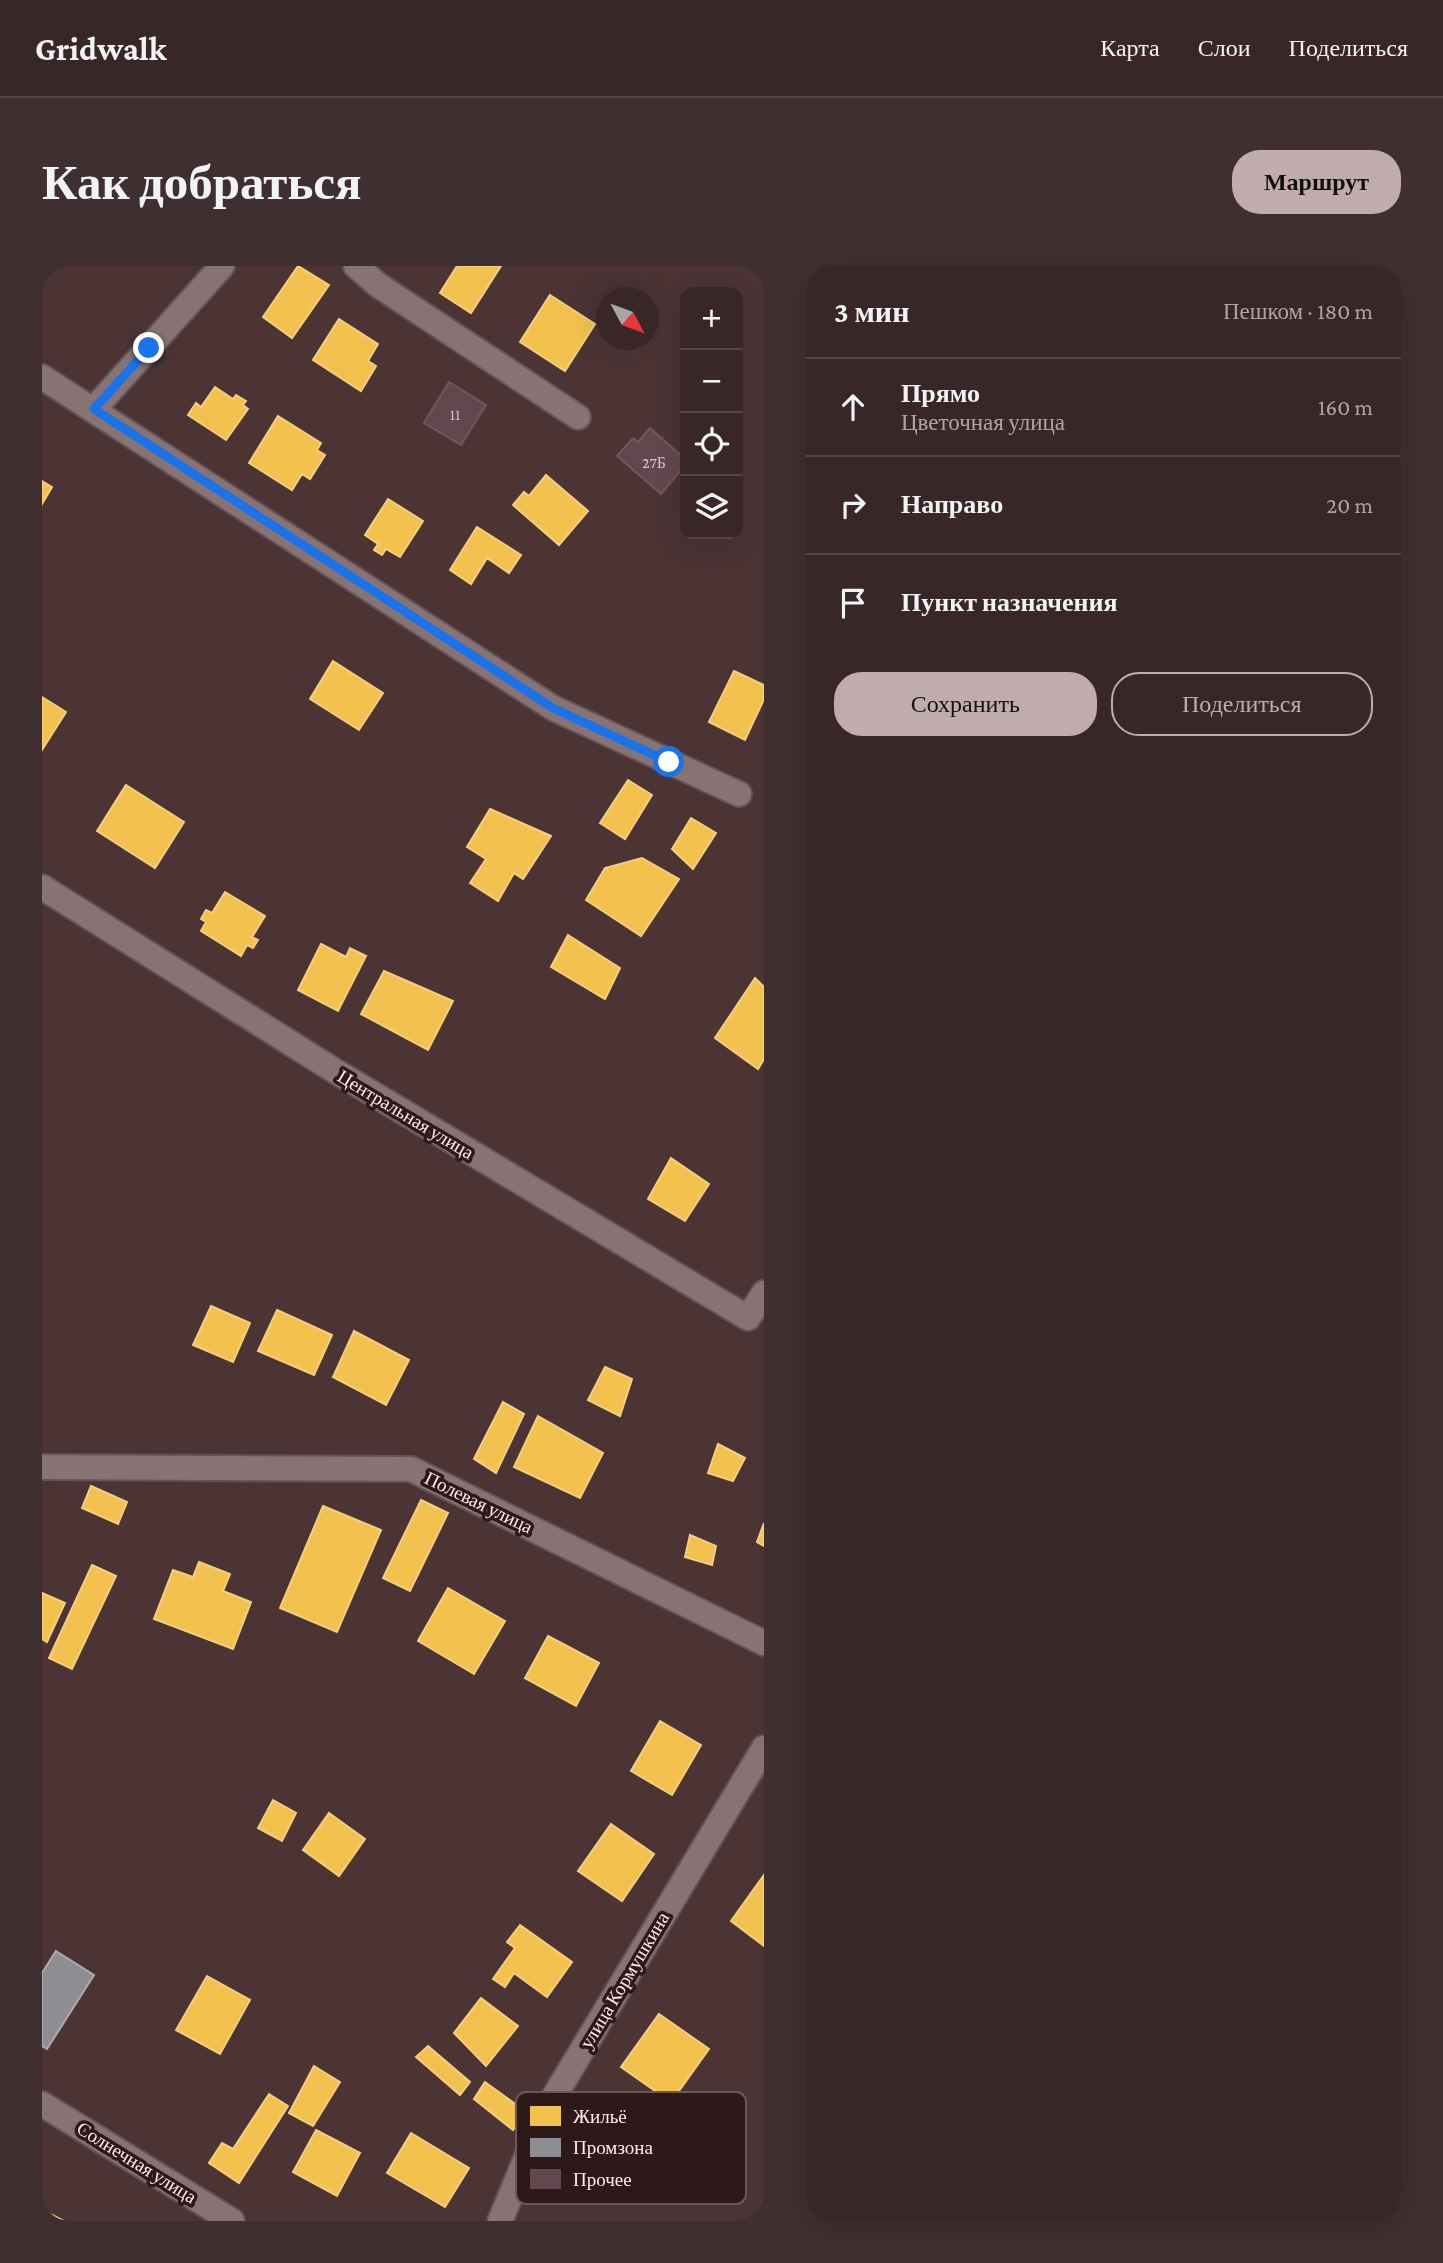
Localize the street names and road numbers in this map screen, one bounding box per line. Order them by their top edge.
street label: Центральная улица [334,1066,478,1164]
street label: Полевая улица [421,1467,537,1538]
street label: улица Кормушкина [575,1908,674,2052]
street label: Солнечная улица [73,2117,201,2208]

